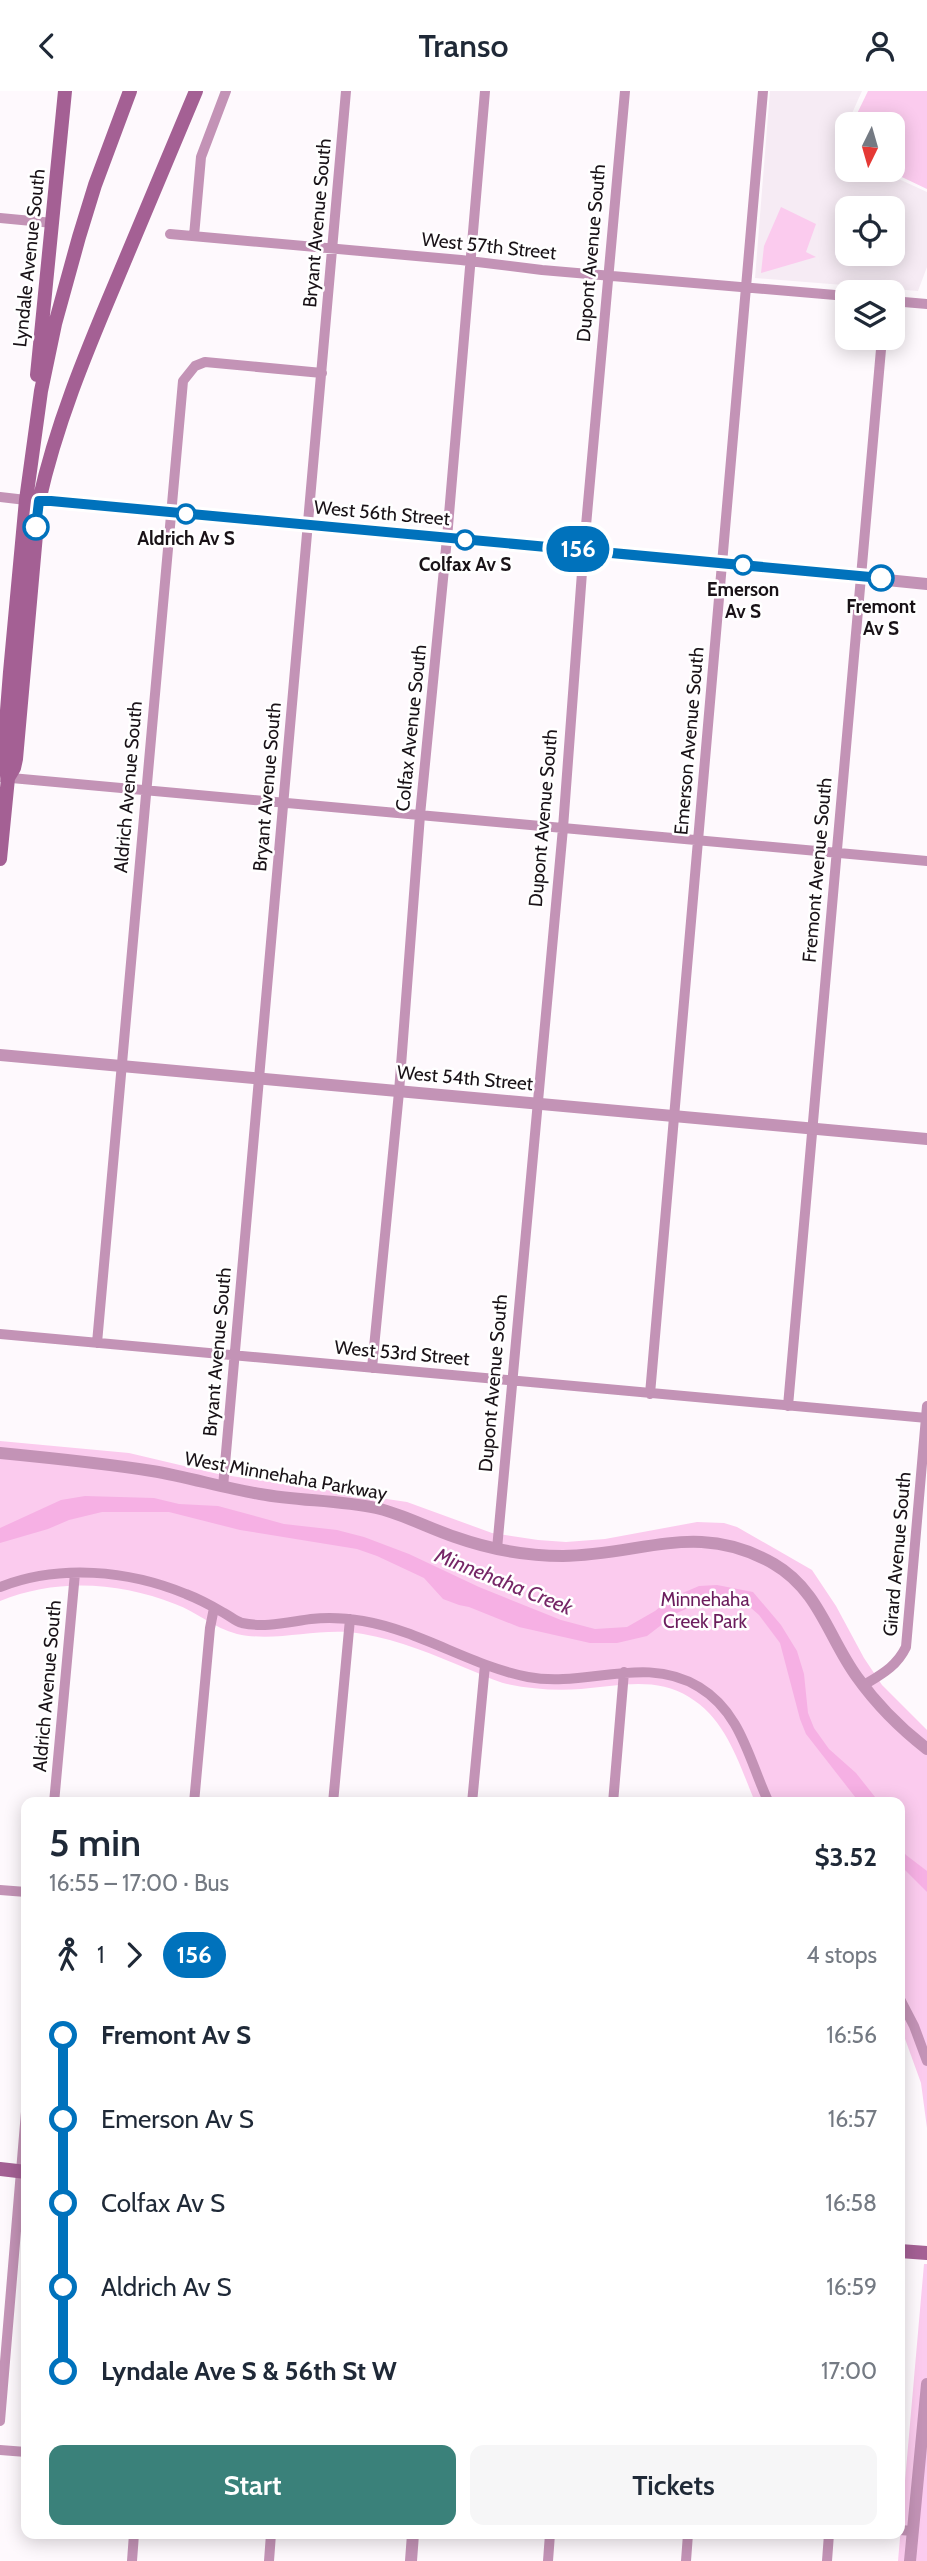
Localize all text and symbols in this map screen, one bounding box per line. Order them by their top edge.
text: Transo [419,26,508,65]
icon: back [28,27,66,65]
icon: person [861,27,899,65]
north arrow [835,112,905,182]
map controls [835,112,905,350]
street label: Bryant Avenue South [298,137,336,309]
street label: Dupont Avenue South [572,163,610,343]
street label: Lyndale Avenue South [8,168,50,348]
button: locate [835,196,905,266]
street label: West 57th Street [421,227,558,265]
button: layers [835,280,905,350]
street label: West 56th Street [313,496,452,530]
marker: Aldrich Av S [176,504,196,524]
unlabelled marker [23,514,49,540]
line badge: 156 [538,526,618,572]
place label: Aldrich Av S [137,527,235,550]
marker: Colfax Av S [455,530,475,550]
text: 156 [560,534,596,563]
place label: Colfax Av S [419,553,511,576]
marker: Emerson Av S [733,555,753,575]
marker: Fremont Av S [868,565,894,591]
place label: Emerson Av S [707,578,779,623]
place label: Fremont Av S [846,595,916,640]
street label: Colfax Avenue South [391,643,431,813]
street label: Emerson Avenue South [669,646,709,836]
street label: Aldrich Avenue South [109,700,147,874]
street label: Bryant Avenue South [248,701,286,873]
street label: Dupont Avenue South [524,728,562,908]
street label: Fremont Avenue South [797,777,837,963]
street label: West 54th Street [396,1061,535,1095]
street label: Bryant Avenue South [198,1266,236,1438]
street label: Dupont Avenue South [474,1293,512,1473]
street label: West 53rd Street [334,1336,471,1370]
street label: West Minnehaha Parkway [183,1447,389,1505]
street label: Girard Avenue South [878,1471,916,1637]
water label: Minnehaha Creek [431,1542,577,1620]
park label: Minnehaha Creek Park [660,1588,750,1633]
street label: Aldrich Avenue South [28,1599,66,1773]
text: 5 min [49,1819,141,1866]
text: $3.52 [814,1841,877,1873]
text: 16:55 – 17:00 · Bus [49,1869,229,1897]
icon: walk [49,1936,87,1974]
icon: forward [115,1936,153,1974]
text: 156 [177,1940,212,1969]
text: 1 [97,1941,105,1969]
text: 4 stops [806,1941,877,1969]
text: Fremont Av S [101,2019,251,2051]
text: 16:56 [826,2021,877,2049]
text: Emerson Av S [101,2103,254,2135]
text: 16:57 [828,2105,877,2133]
text: Colfax Av S [101,2187,225,2219]
text: 16:58 [825,2189,877,2217]
text: Aldrich Av S [101,2271,232,2303]
text: 16:59 [826,2273,877,2301]
text: Lyndale Ave S & 56th St W [101,2355,397,2387]
text: 17:00 [821,2357,877,2385]
button: Start [49,2445,456,2525]
button: Tickets [470,2445,877,2525]

